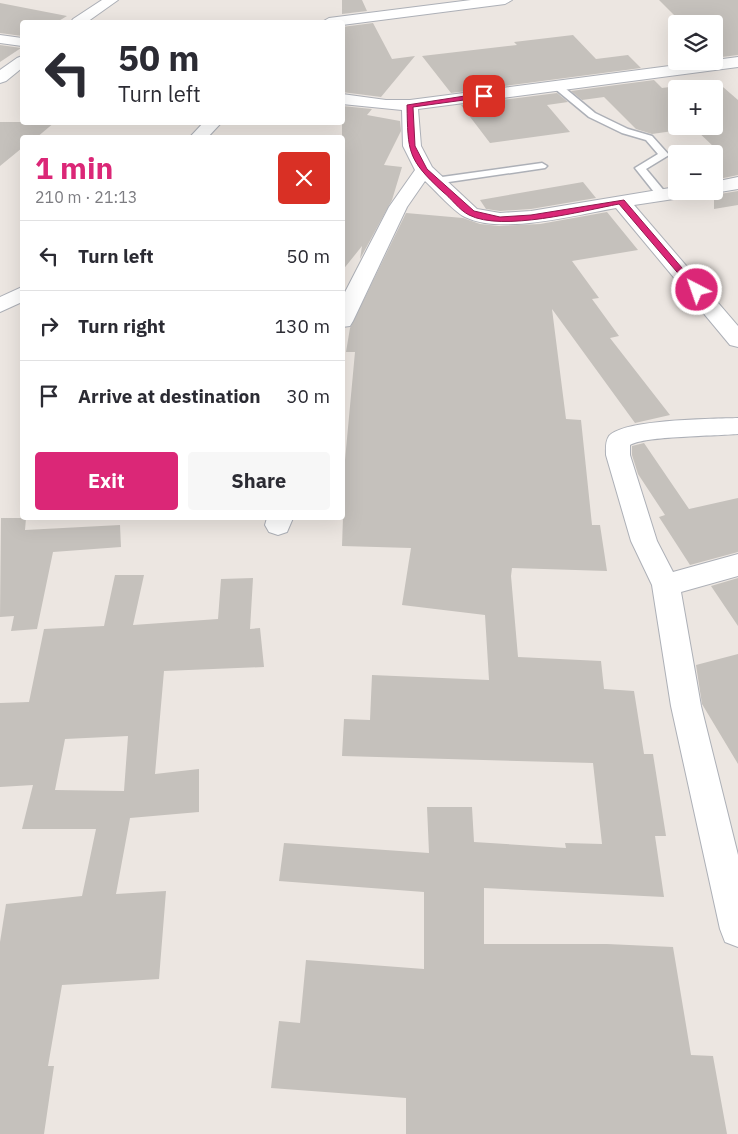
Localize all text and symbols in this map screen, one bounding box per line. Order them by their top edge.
map controls [668,15,723,200]
button: layers [668,15,723,70]
text: 50 m [118,35,200,81]
icon: left [35,40,100,105]
pin [463,75,505,117]
text: Turn left [118,79,201,108]
button: + [668,80,723,135]
icon: arrive [470,82,498,110]
button: − [668,145,723,200]
text: 1 min [35,148,113,187]
button: close [278,152,330,204]
text: 210 m · 21:13 [35,187,137,207]
icon: left [35,242,63,270]
text: Turn left [78,244,154,268]
text: 50 m [286,244,330,268]
position arrow [670,263,722,315]
icon: right [35,312,63,340]
text: Turn right [78,314,165,338]
text: 130 m [275,314,330,338]
icon: arrive [35,382,63,410]
text: Arrive at destination [78,384,261,408]
text: 30 m [286,384,330,408]
button: Exit [35,452,178,510]
button: Share [188,452,330,510]

